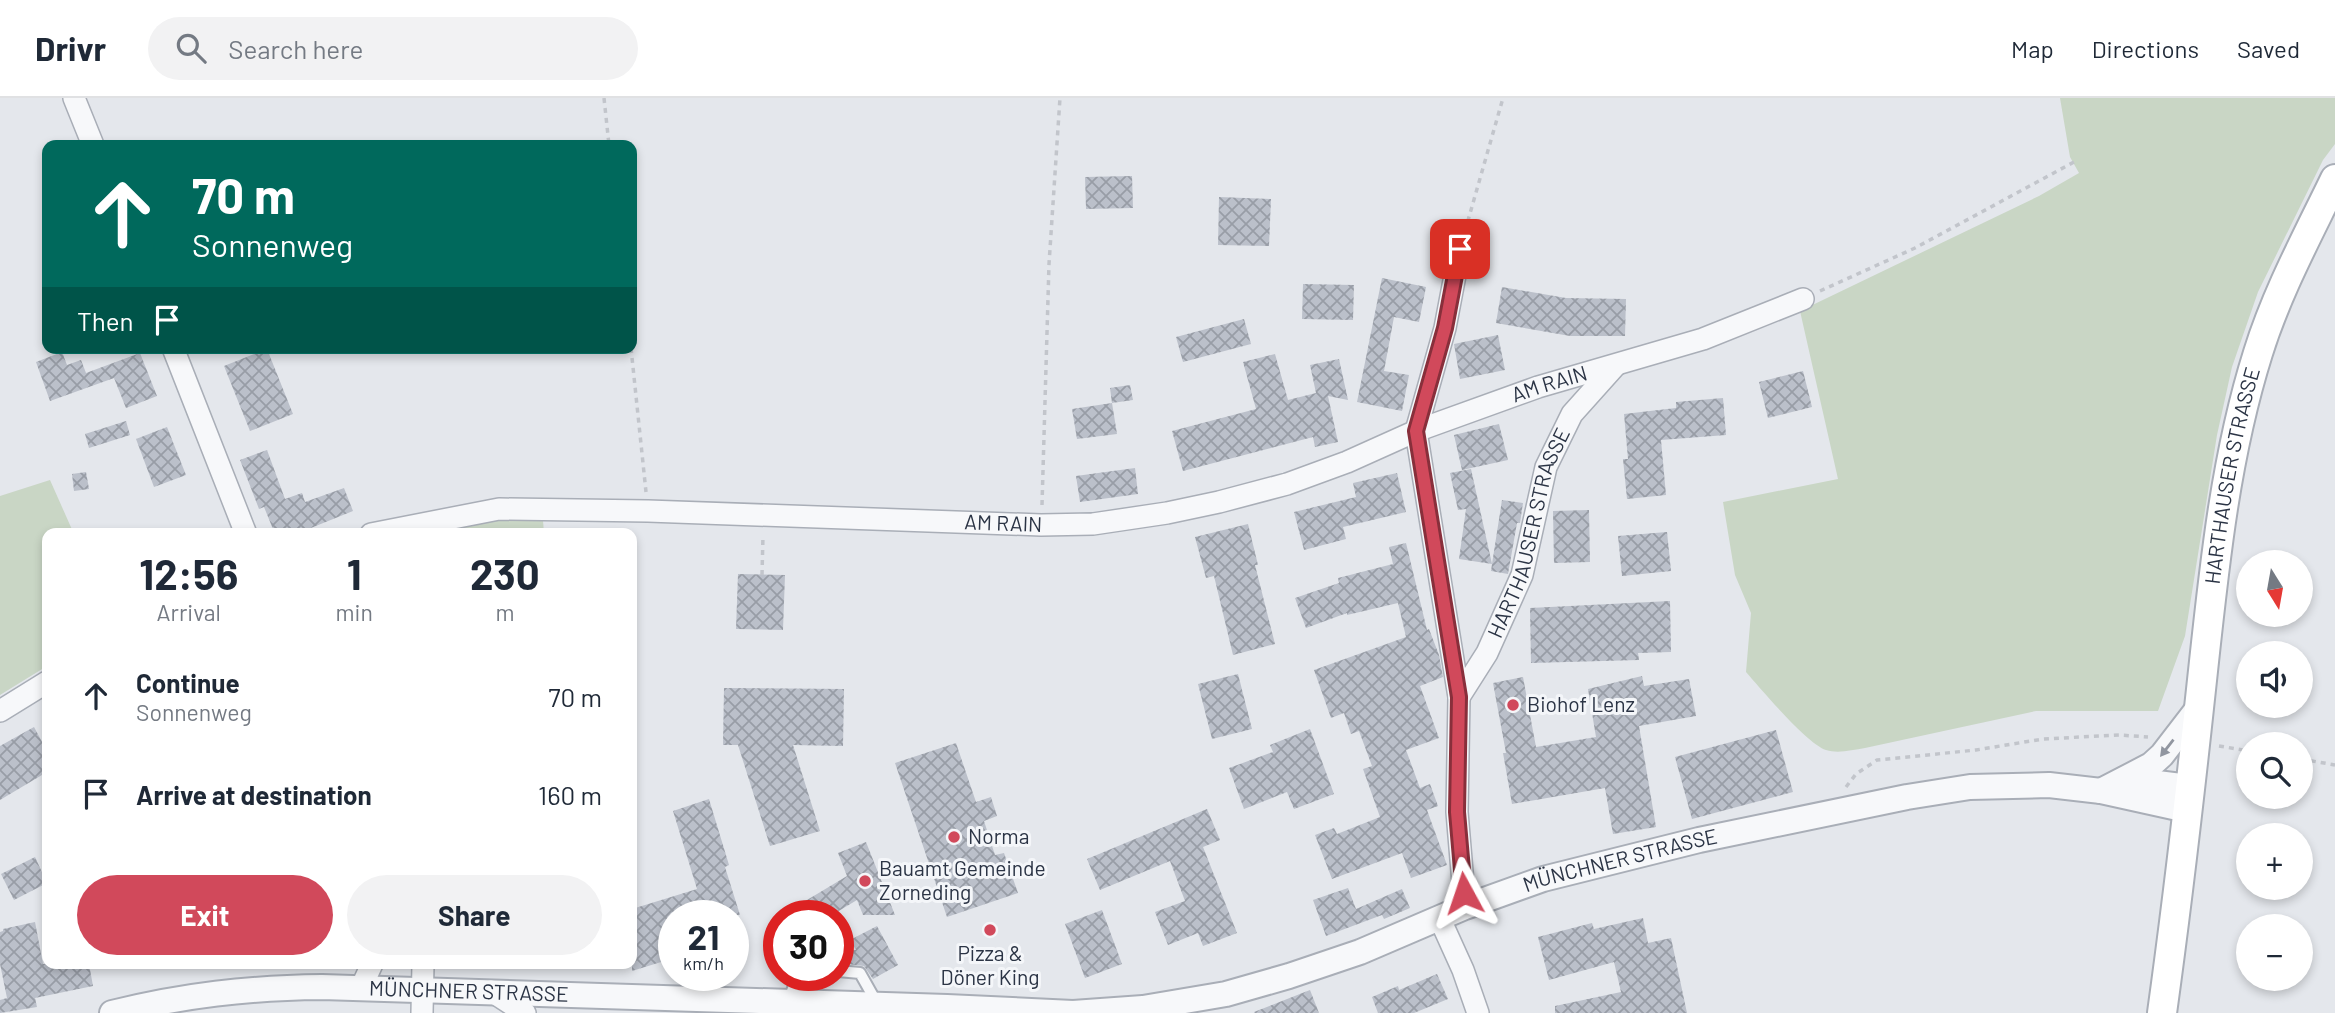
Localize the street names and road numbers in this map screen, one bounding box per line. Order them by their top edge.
street label: AM RAIN [1508,359,1590,407]
street label: HARTHAUSER STRASSE [2199,364,2264,585]
street label: HARTHAUSER STRASSE [1481,423,1574,641]
street label: AM RAIN [964,508,1043,536]
street label: MÜNCHNER STRASSE [1519,823,1719,896]
street label: MÜNCHNER STRASSE [369,975,569,1006]

